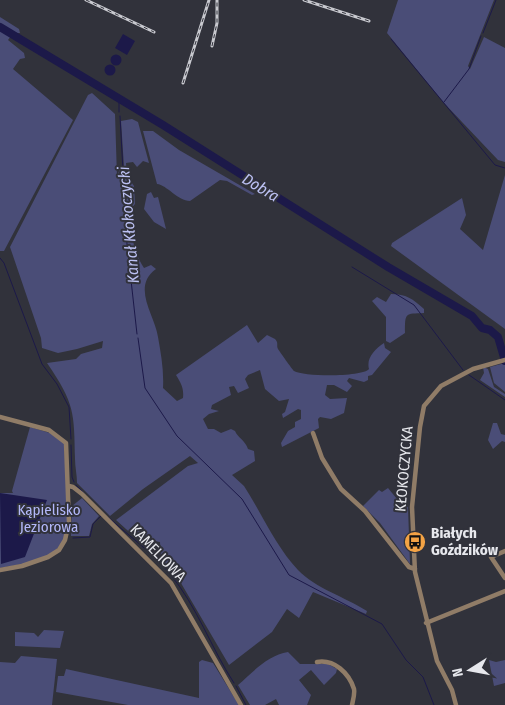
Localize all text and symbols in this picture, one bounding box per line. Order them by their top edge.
water label: Kanał Kłokoczycki [114,166,143,284]
water label: Dobra [239,169,283,206]
street label: KŁOKOCZYCKA [391,425,417,513]
park label: Kąpielisko Jeziorowa [17,501,81,536]
street label: KAMELIOWA [126,521,190,585]
place label: Białych Goździków [431,524,499,559]
bus stop icon: Białych Goździków [403,530,427,554]
north arrow [445,645,495,695]
text: N [449,667,467,678]

